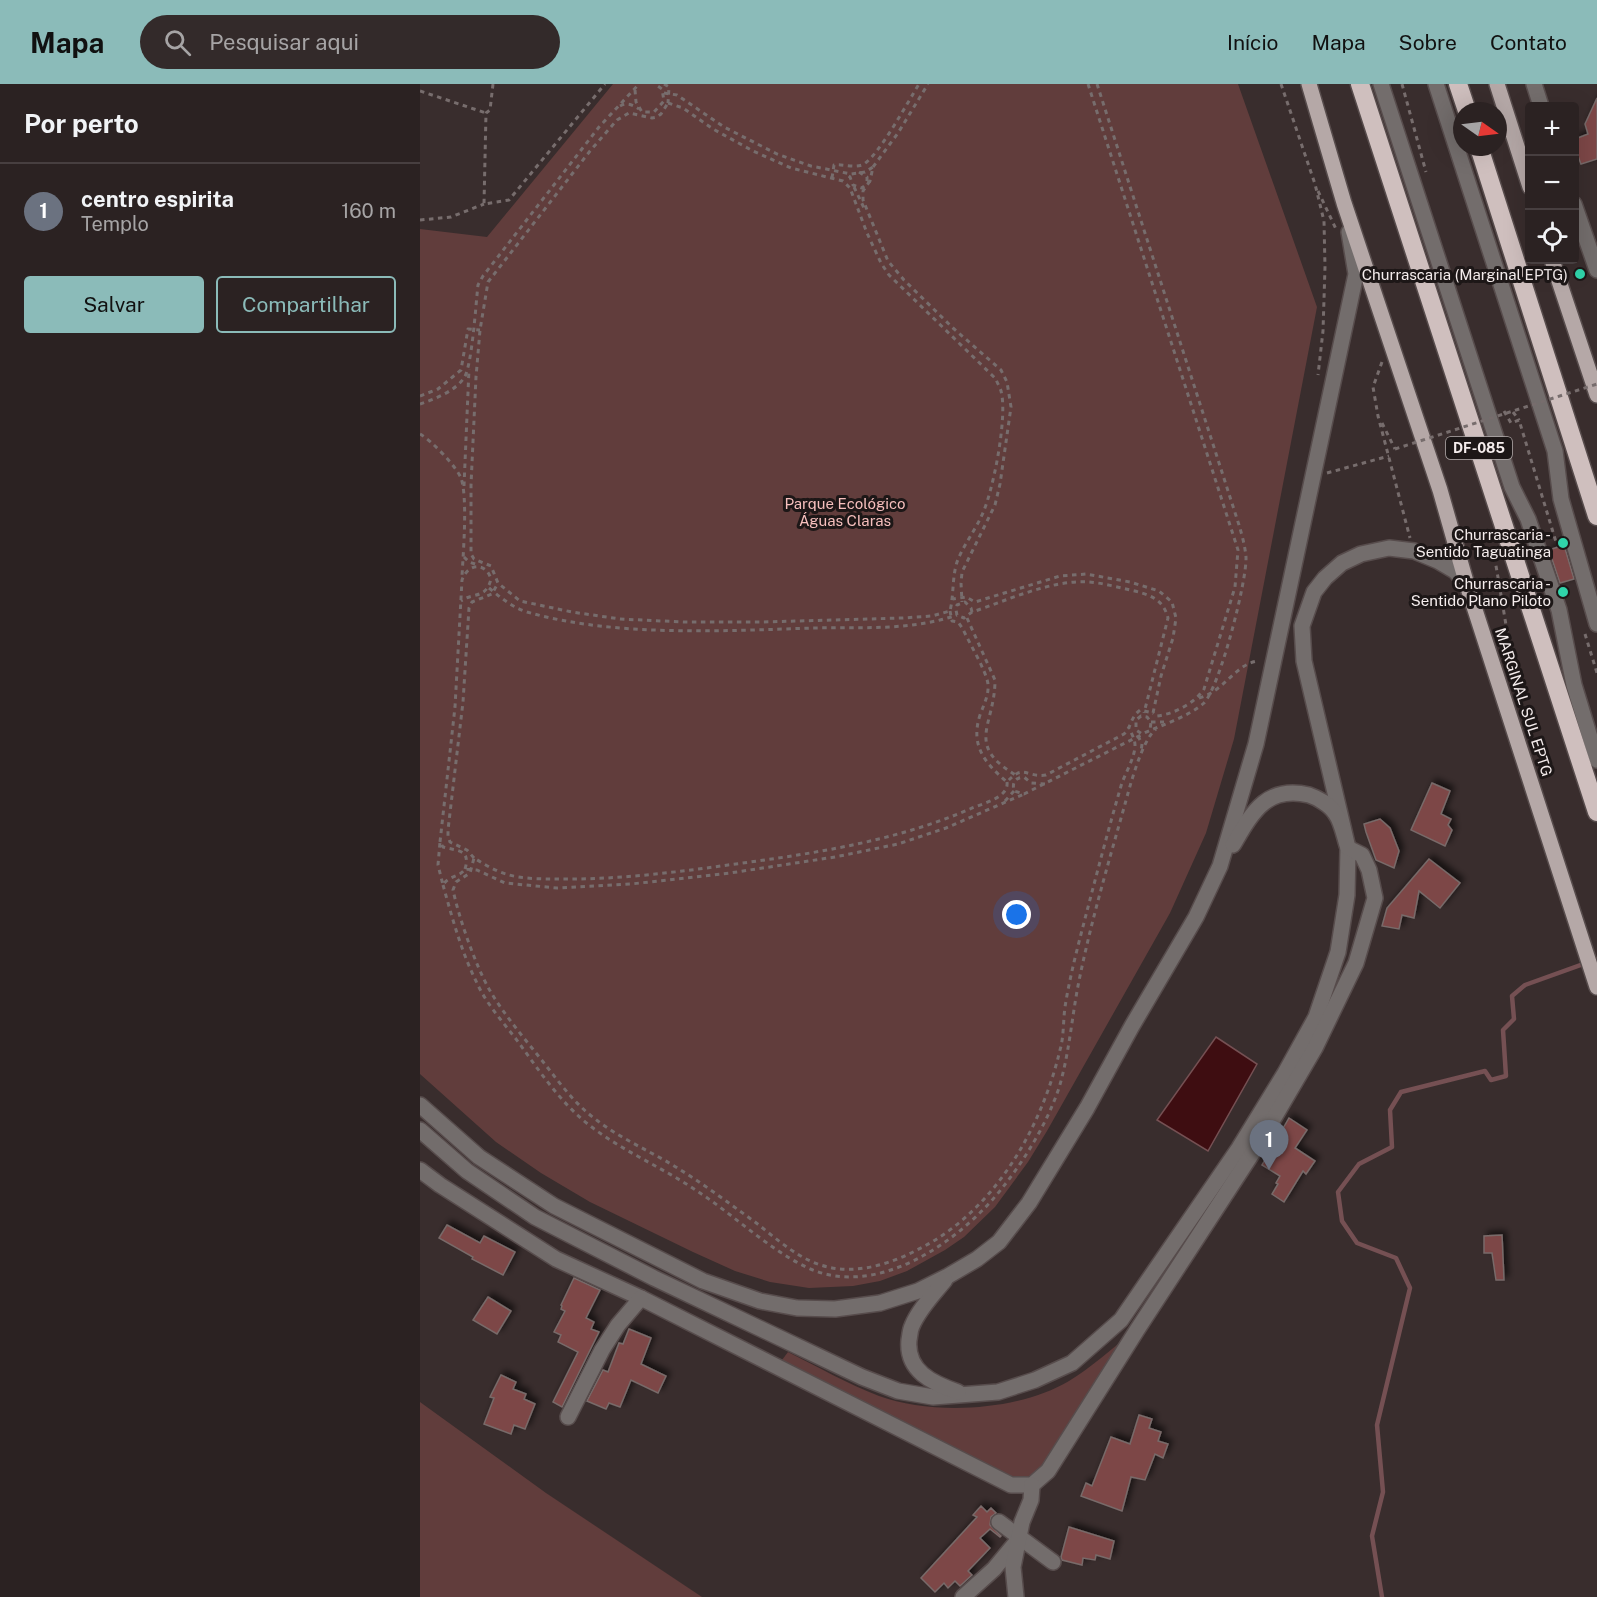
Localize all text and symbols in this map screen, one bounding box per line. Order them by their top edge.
search box [140,15,560,69]
text: Mapa [30,26,104,59]
icon: search [161,26,194,59]
text: Pesquisar aqui [209,29,359,55]
text: Início [1227,30,1278,55]
text: Mapa [1311,30,1366,55]
text: Sobre [1399,30,1457,55]
text: Contato [1490,30,1567,55]
north arrow [1453,102,1507,156]
map controls [1525,102,1579,264]
button: + [1525,102,1579,156]
text: Por perto [24,108,139,139]
button: − [1525,156,1579,210]
text: centro espirita [81,186,234,212]
text: 1 [39,199,48,223]
text: 160 m [341,199,396,223]
button: locate [1525,210,1579,264]
text: Templo [81,212,149,236]
place label: Churrascaria (Marginal EPTG) [1362,266,1568,283]
marker: Churrascaria (Marginal EPTG) [1573,267,1587,281]
button: Salvar [24,276,204,333]
button: Compartilhar [216,276,396,333]
road number: DF-085 [1446,437,1512,459]
park label: Parque Ecológico Águas Claras [784,495,906,529]
place label: Churrascaria - Sentido Taguatinga [1416,526,1551,560]
marker: Churrascaria - Sentido Taguatinga [1556,536,1570,550]
place label: Churrascaria - Sentido Plano Piloto [1411,575,1551,609]
marker: Churrascaria - Sentido Plano Piloto [1556,585,1570,599]
street label: MARGINAL SUL EPTG [1492,626,1556,778]
your location [1002,900,1031,929]
pin: 1 [1250,1120,1288,1170]

